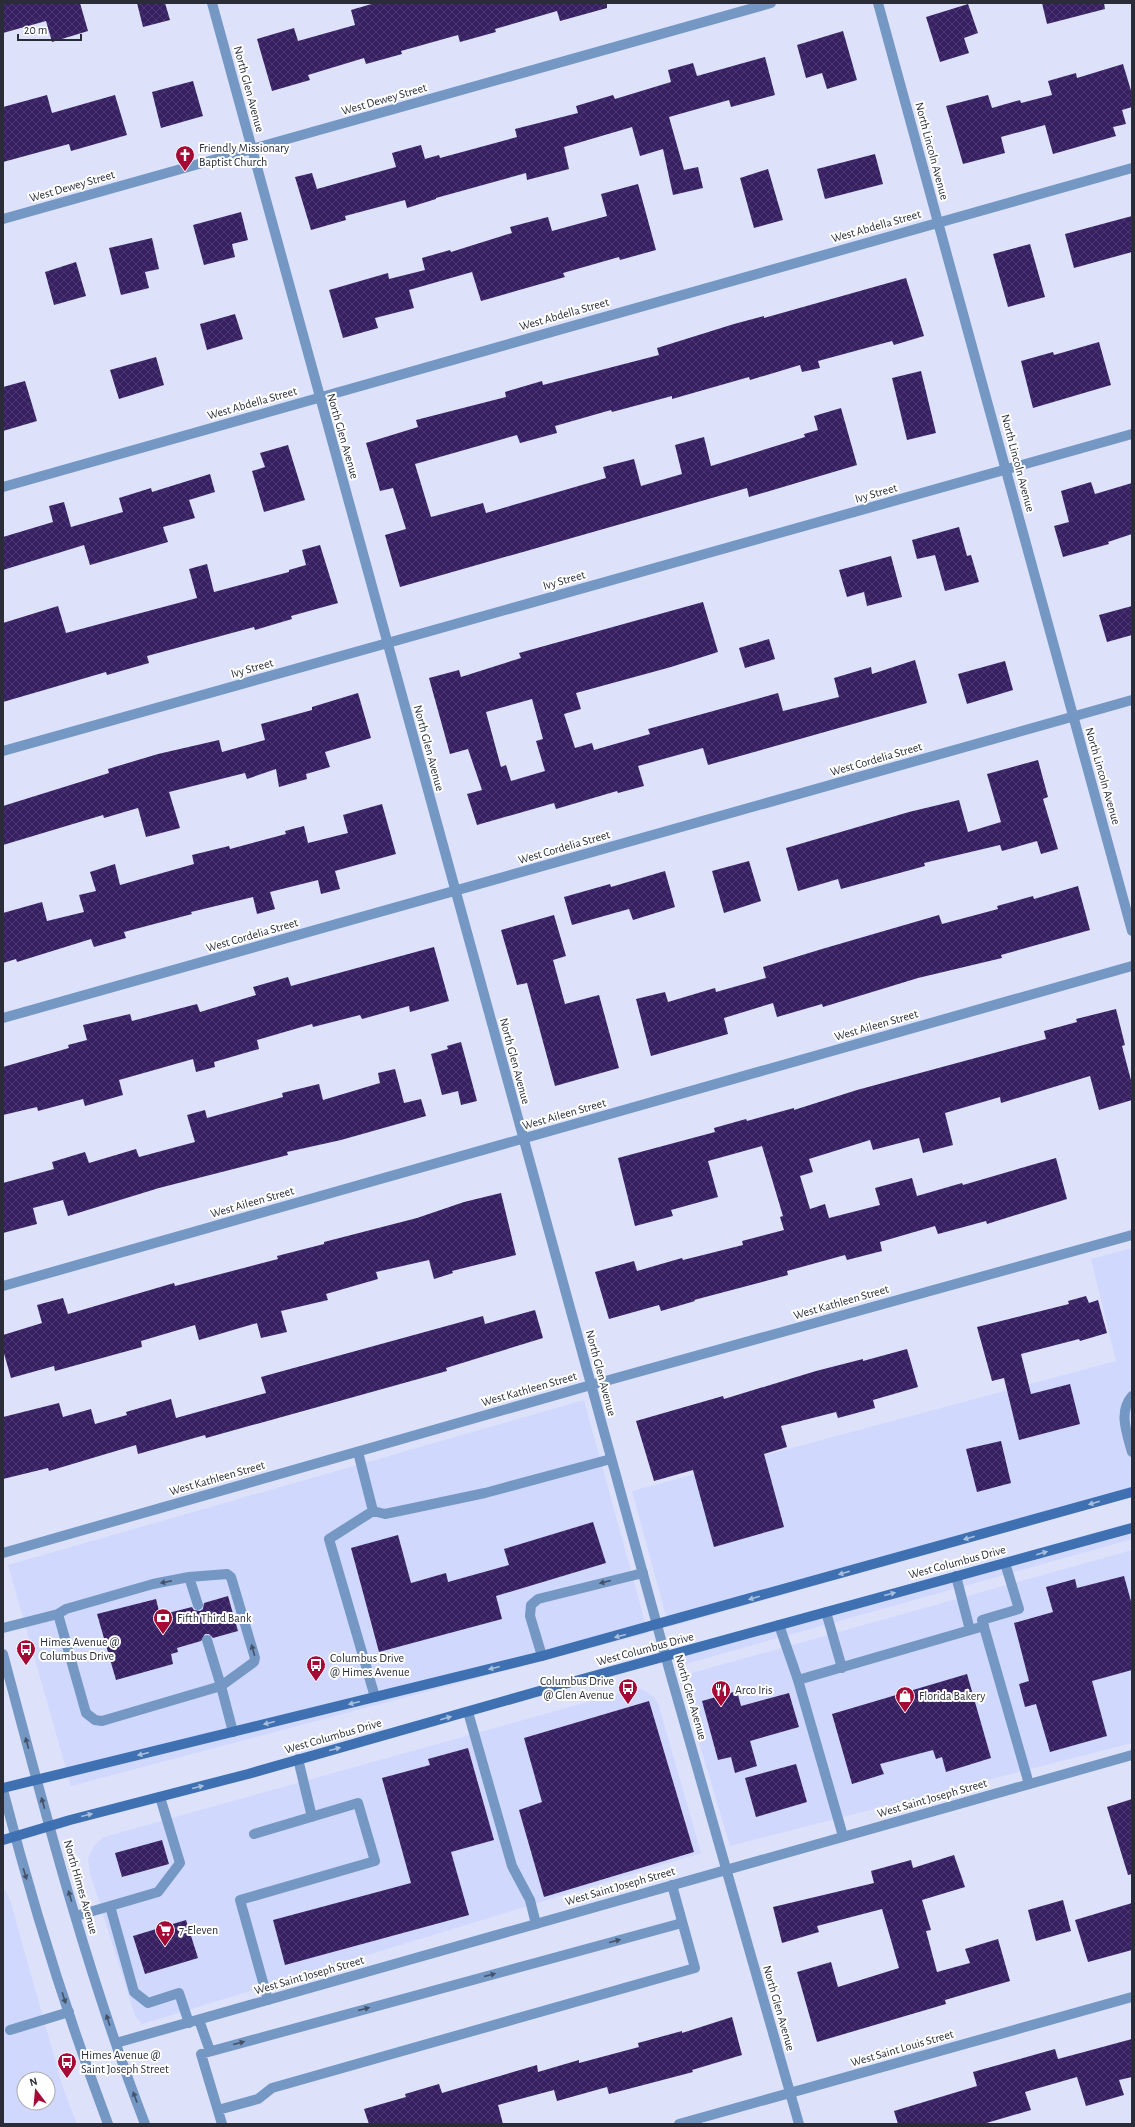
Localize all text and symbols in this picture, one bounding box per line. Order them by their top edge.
scale bar [18,16,81,42]
text: 20 m [24,24,47,36]
street label: North Glen Avenue [232,45,266,133]
street label: West Dewey Street [340,81,428,118]
street label: North Lincoln Avenue [913,101,951,201]
place label: Friendly Missionary Baptist Church [199,142,289,168]
church icon: Friendly Missionary Baptist Church [174,144,196,172]
street label: West Dewey Street [28,168,116,205]
street label: West Abdella Street [830,207,922,245]
street label: West Abdella Street [518,295,610,333]
street label: West Abdella Street [206,384,298,422]
street label: North Glen Avenue [325,392,361,480]
street label: North Lincoln Avenue [999,413,1037,513]
street label: Ivy Street [854,481,899,506]
street label: Ivy Street [542,568,587,593]
street label: Ivy Street [230,656,275,681]
street label: North Glen Avenue [412,704,446,792]
street label: North Lincoln Avenue [1083,726,1123,826]
street label: West Cordelia Street [829,740,923,778]
street label: West Cordelia Street [517,828,611,866]
street label: West Cordelia Street [205,916,299,954]
street label: West Aileen Street [833,1007,919,1043]
street label: North Glen Avenue [498,1017,532,1105]
street label: West Aileen Street [521,1096,607,1132]
street label: West Aileen Street [209,1184,295,1220]
street label: West Kathleen Street [792,1283,890,1321]
street label: North Glen Avenue [584,1329,618,1417]
street label: West Kathleen Street [480,1370,578,1408]
street label: West Kathleen Street [168,1459,266,1497]
one-way arrow [1088,1500,1100,1506]
one-way arrow [963,1535,975,1541]
street label: West Columbus Drive [907,1543,1007,1581]
one-way arrow [1036,1549,1049,1555]
one-way arrow [838,1570,850,1576]
one-way arrow [160,1579,172,1585]
one-way arrow [599,1579,611,1585]
one-way arrow [885,1591,897,1597]
one-way arrow [748,1595,760,1601]
bank icon: Fifth Third Bank [152,1607,174,1635]
place label: Fifth Third Bank [177,1612,252,1624]
street label: West Columbus Drive [595,1630,695,1668]
one-way arrow [613,1633,626,1639]
place label: Himes Avenue @ Columbus Drive [40,1636,120,1662]
bus stop icon: Himes Avenue @ Columbus Drive [15,1638,37,1666]
one-way arrow [249,1644,255,1656]
place label: Columbus Drive @ Himes Avenue [330,1652,410,1678]
street label: North Glen Avenue [673,1653,709,1741]
bus stop icon: Columbus Drive @ Himes Avenue [305,1654,327,1682]
one-way arrow [488,1665,500,1671]
place label: Columbus Drive @ Glen Avenue [540,1675,614,1701]
bus stop icon: Columbus Drive @ Glen Avenue [617,1677,639,1705]
restaurant icon: Arco Iris [710,1679,732,1707]
place label: Arco Iris [735,1684,773,1696]
shop icon: Florida Bakery [894,1685,916,1713]
place label: Florida Bakery [919,1690,985,1703]
one-way arrow [348,1700,360,1706]
one-way arrow [440,1715,452,1721]
street label: West Columbus Drive [283,1716,383,1756]
one-way arrow [263,1721,275,1727]
one-way arrow [23,1737,29,1749]
one-way arrow [330,1746,342,1752]
one-way arrow [137,1752,149,1758]
street label: West Saint Joseph Street [876,1777,988,1819]
one-way arrow [192,1784,204,1790]
one-way arrow [40,1797,46,1809]
one-way arrow [81,1812,94,1818]
street label: North Himes Avenue [62,1839,100,1935]
street label: West Saint Joseph Street [564,1865,676,1907]
one-way arrow [22,1868,28,1880]
one-way arrow [67,1889,73,1901]
supermarket icon: 7-Eleven [154,1919,176,1947]
place label: 7-Eleven [179,1924,218,1936]
one-way arrow [609,1938,621,1944]
street label: West Saint Joseph Street [253,1954,365,1996]
street label: North Glen Avenue [761,1964,797,2052]
one-way arrow [484,1972,496,1978]
one-way arrow [61,1992,67,2004]
one-way arrow [359,2006,371,2012]
one-way arrow [105,2014,111,2026]
street label: West Saint Louis Street [849,2028,955,2068]
one-way arrow [233,2040,245,2046]
place label: Himes Avenue @ Saint Joseph Street [81,2049,169,2075]
bus stop icon: Himes Avenue @ Saint Joseph Street [56,2051,78,2079]
north arrow [16,2071,56,2111]
text: N [28,2076,39,2088]
one-way arrow [131,2091,137,2103]

